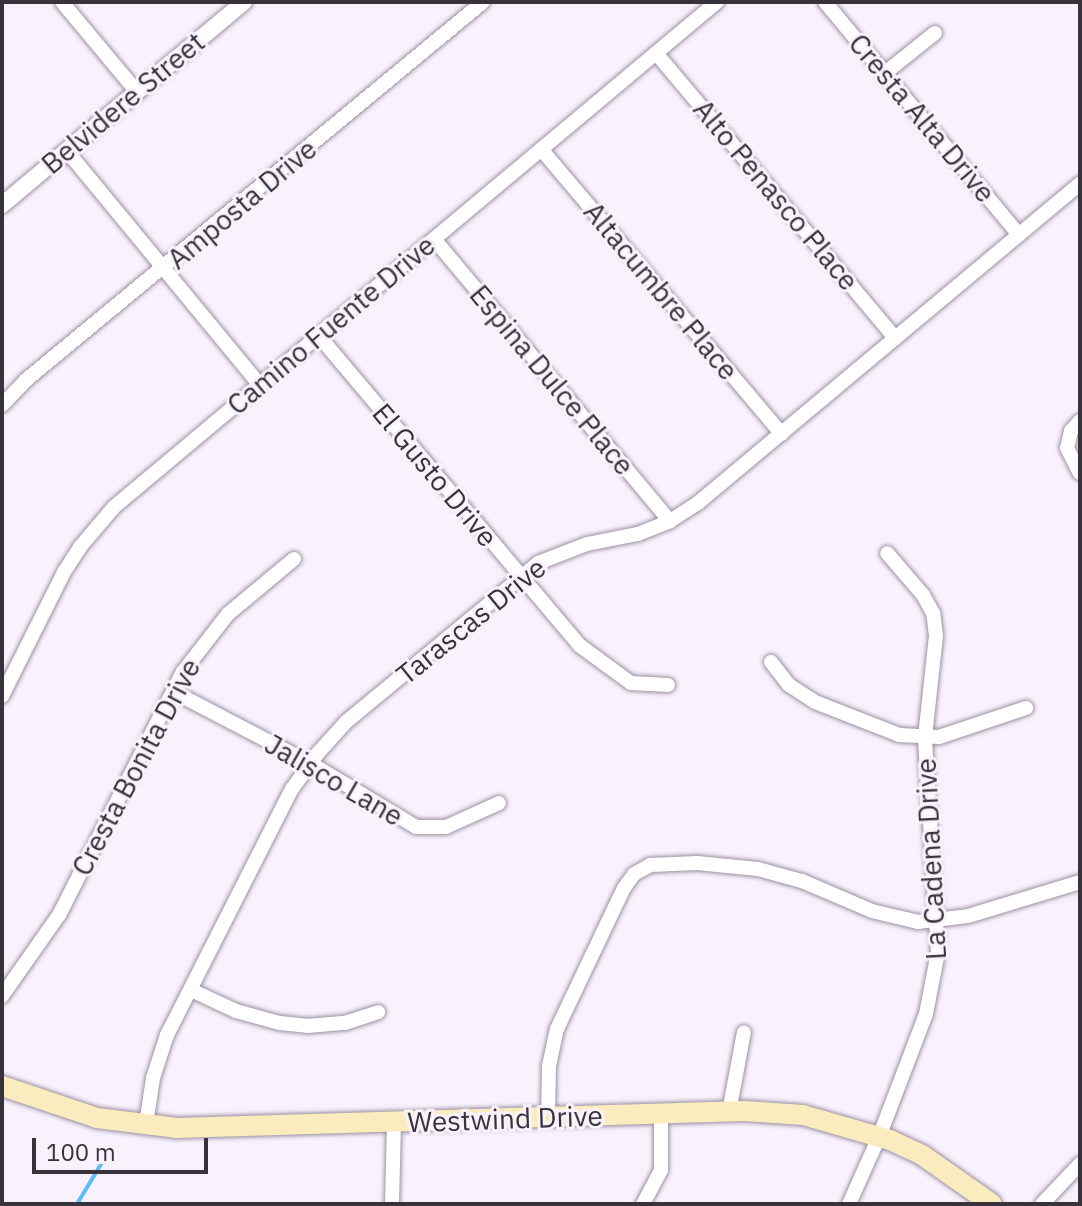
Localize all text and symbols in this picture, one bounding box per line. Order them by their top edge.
street label: Belvidere Street [35,25,211,181]
street label: Cresta Alta Drive [842,27,1002,209]
street label: Alto Penasco Place [686,93,866,297]
street label: Amposta Drive [161,132,323,276]
street label: Altacumbre Place [577,195,745,387]
street label: Camino Fuente Drive [220,228,442,422]
street label: Espina Dulce Place [463,278,641,482]
street label: El Gusto Drive [365,397,505,553]
street label: Tarascas Drive [390,551,552,691]
street label: Cresta Bonita Drive [65,653,207,881]
street label: Jalisco Lane [259,727,409,833]
street label: La Cadena Drive [909,757,953,961]
street label: Westwind Drive [407,1099,603,1139]
scale bar [36,1122,212,1172]
text: 100 m [46,1136,116,1168]

